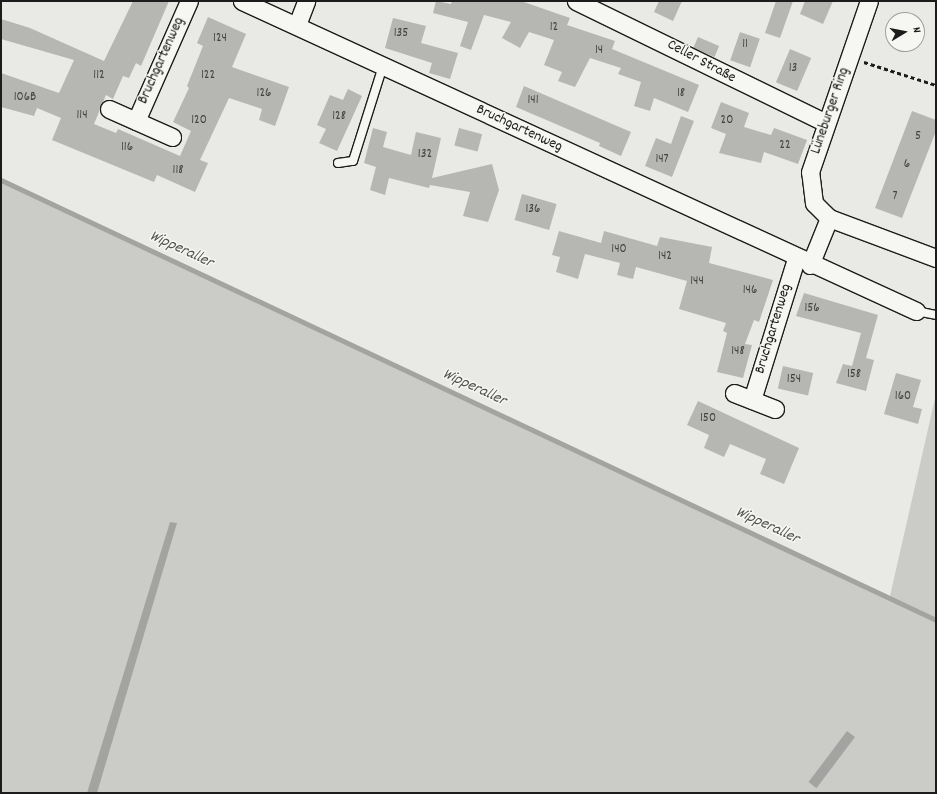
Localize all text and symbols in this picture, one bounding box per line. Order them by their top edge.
north arrow [885,12,925,52]
street label: Bruchgartenweg [135,15,189,107]
house number: 12 [550,20,558,36]
house number: 135 [394,26,408,42]
text: N [907,26,924,34]
house number: 124 [213,31,227,47]
street label: Celler Straße [664,36,738,88]
house number: 11 [742,37,748,53]
house number: 14 [595,43,603,59]
house number: 13 [789,61,797,77]
street label: Lüneburger Ring [808,65,854,157]
house number: 112 [93,68,105,84]
house number: 122 [201,68,215,84]
house number: 126 [257,86,271,102]
house number: 18 [677,86,685,102]
house number: 106B [14,90,36,106]
house number: 141 [527,93,539,109]
street label: Bruchgartenweg [473,101,565,157]
house number: 114 [76,108,88,124]
house number: 128 [332,109,346,125]
house number: 120 [191,113,207,129]
house number: 20 [721,113,733,129]
house number: 5 [915,129,921,145]
house number: 22 [779,138,791,154]
house number: 116 [121,140,133,156]
house number: 132 [418,147,432,163]
house number: 147 [655,152,669,168]
house number: 6 [904,157,910,173]
house number: 118 [173,163,183,179]
house number: 7 [893,189,897,205]
house number: 136 [526,202,540,218]
water label: Wipperaller [146,227,216,273]
house number: 140 [611,242,627,258]
house number: 142 [658,249,672,265]
house number: 144 [690,274,704,290]
street label: Bruchgartenweg [752,282,796,376]
house number: 146 [743,283,757,299]
house number: 156 [804,301,820,317]
house number: 148 [731,344,745,360]
water label: Wipperaller [439,365,509,411]
house number: 158 [847,367,861,383]
house number: 154 [787,372,801,388]
house number: 160 [895,389,911,405]
house number: 150 [700,411,716,427]
water label: Wipperaller [732,503,802,549]

